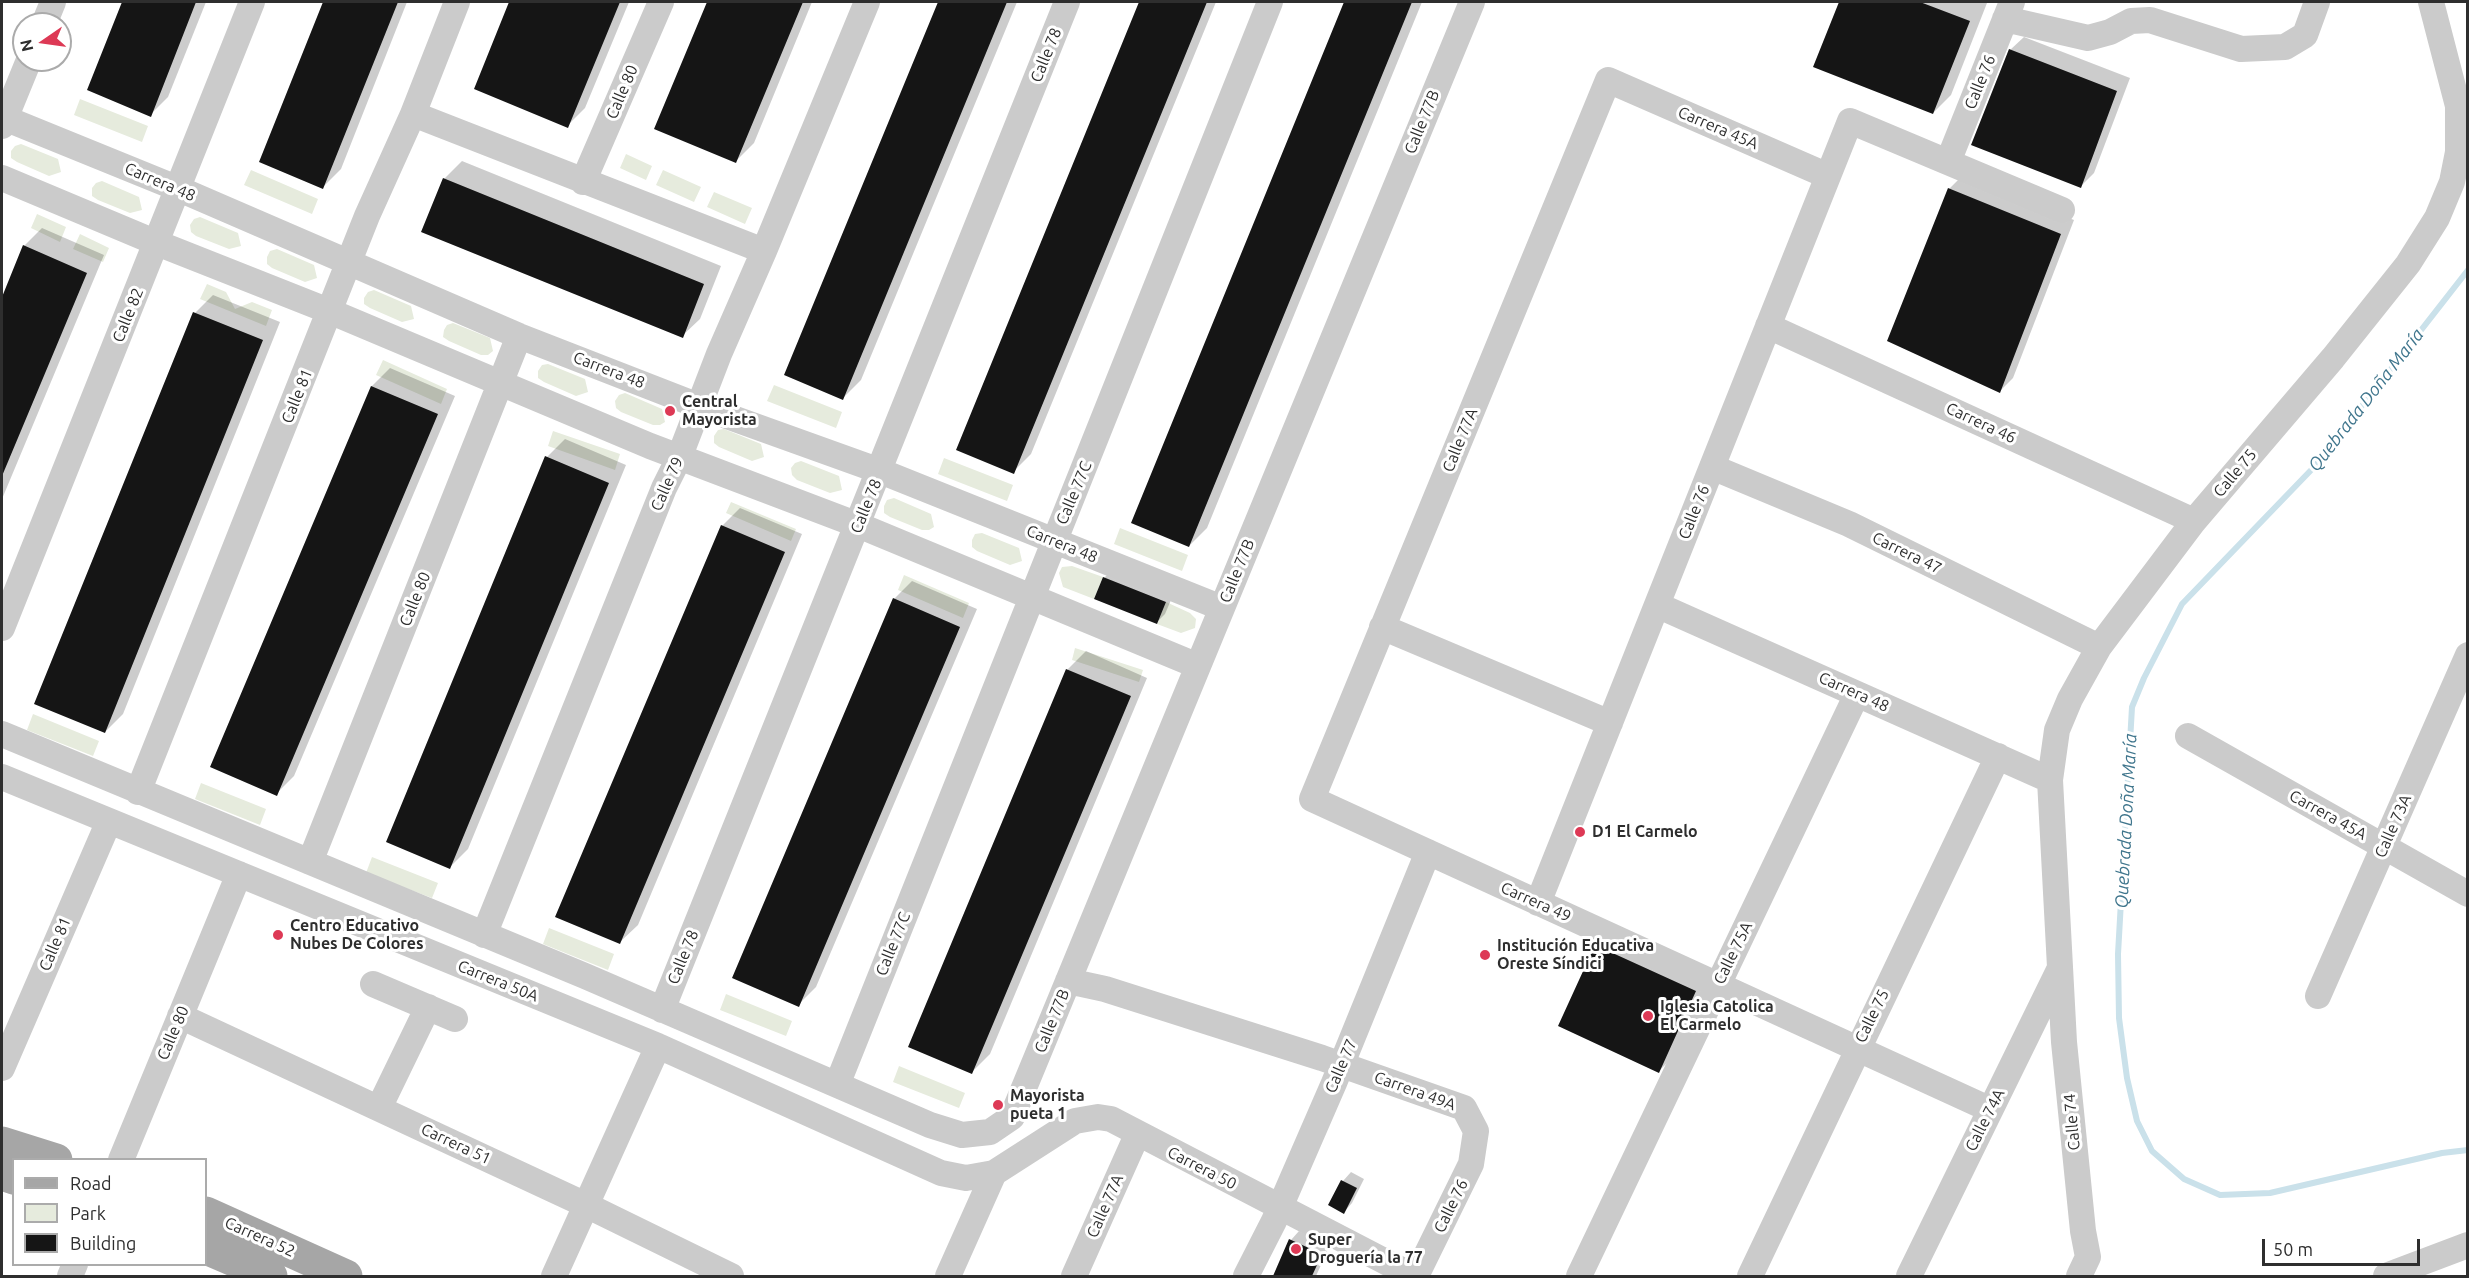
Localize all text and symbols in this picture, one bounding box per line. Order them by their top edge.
north arrow [12,12,72,72]
street label: Calle 78 [1026,25,1066,85]
text: N [16,38,37,53]
street label: Calle 76 [1960,52,2000,112]
street label: Calle 80 [602,62,642,122]
street label: Calle 77B [1401,87,1443,157]
street label: Carrera 45A [1675,102,1761,154]
street label: Carrera 48 [122,159,198,205]
street label: Calle 82 [108,285,148,345]
water label: Quebrada Doña María [2304,324,2428,476]
street label: Carrera 48 [571,348,647,392]
street label: Calle 81 [277,366,317,426]
place label: Central Mayorista [682,392,757,430]
street label: Carrera 46 [1943,398,2019,448]
marker: Central Mayorista [663,404,677,418]
street label: Calle 77A [1438,405,1482,475]
street label: Calle 75 [2209,445,2261,501]
street label: Calle 79 [647,454,687,514]
street label: Calle 77C [1052,459,1096,527]
street label: Calle 78 [846,476,886,536]
street label: Calle 76 [1674,482,1714,542]
street label: Carrera 48 [1024,521,1100,567]
street label: Carrera 47 [1869,528,1945,578]
street label: Calle 77B [1216,536,1258,606]
street label: Calle 80 [395,569,435,629]
street label: Carrera 48 [1816,668,1892,716]
water label: Quebrada Doña María [2111,733,2141,909]
street label: Carrera 45A [2286,786,2370,844]
street label: Calle 73A [2371,791,2415,861]
place label: D1 El Carmelo [1592,822,1698,842]
marker: D1 El Carmelo [1573,825,1587,839]
street label: Carrera 49 [1498,878,1574,926]
street label: Calle 77C [872,909,914,979]
street label: Calle 81 [35,914,75,974]
place label: Centro Educativo Nubes De Colores [290,916,424,954]
street label: Calle 75A [1710,919,1756,987]
street label: Calle 78 [663,927,703,987]
marker: Centro Educativo Nubes De Colores [271,928,285,942]
place label: Institución Educativa Oreste Síndici [1497,936,1654,974]
marker: Institución Educativa Oreste Síndici [1478,948,1492,962]
street label: Carrera 50A [455,956,541,1006]
street label: Calle 77B [1031,986,1073,1056]
street label: Calle 75 [1851,986,1893,1046]
place label: Iglesia Catolica El Carmelo [1660,997,1774,1035]
street label: Calle 80 [153,1003,193,1063]
marker: Iglesia Catolica El Carmelo [1641,1009,1655,1023]
street label: Calle 77 [1321,1036,1361,1096]
street label: Carrera 49A [1372,1067,1458,1115]
place label: Mayorista pueta 1 [1010,1086,1085,1124]
street label: Calle 74A [1961,1086,2009,1154]
street label: Calle 74 [2060,1093,2084,1151]
marker: Mayorista pueta 1 [991,1098,1005,1112]
street label: Carrera 51 [418,1119,494,1169]
street label: Carrera 50 [1164,1142,1240,1194]
legend [12,1158,207,1266]
street label: Calle 77A [1083,1171,1127,1241]
text: Road [70,1173,112,1193]
street label: Calle 76 [1430,1176,1472,1236]
text: Park [70,1203,106,1223]
street label: Carrera 52 [222,1213,298,1261]
scale bar [2265,1227,2422,1265]
place label: Super Droguería la 77 [1308,1230,1423,1268]
text: Building [70,1233,136,1253]
text: 50 m [2273,1239,2313,1259]
marker: Super Droguería la 77 [1289,1242,1303,1256]

